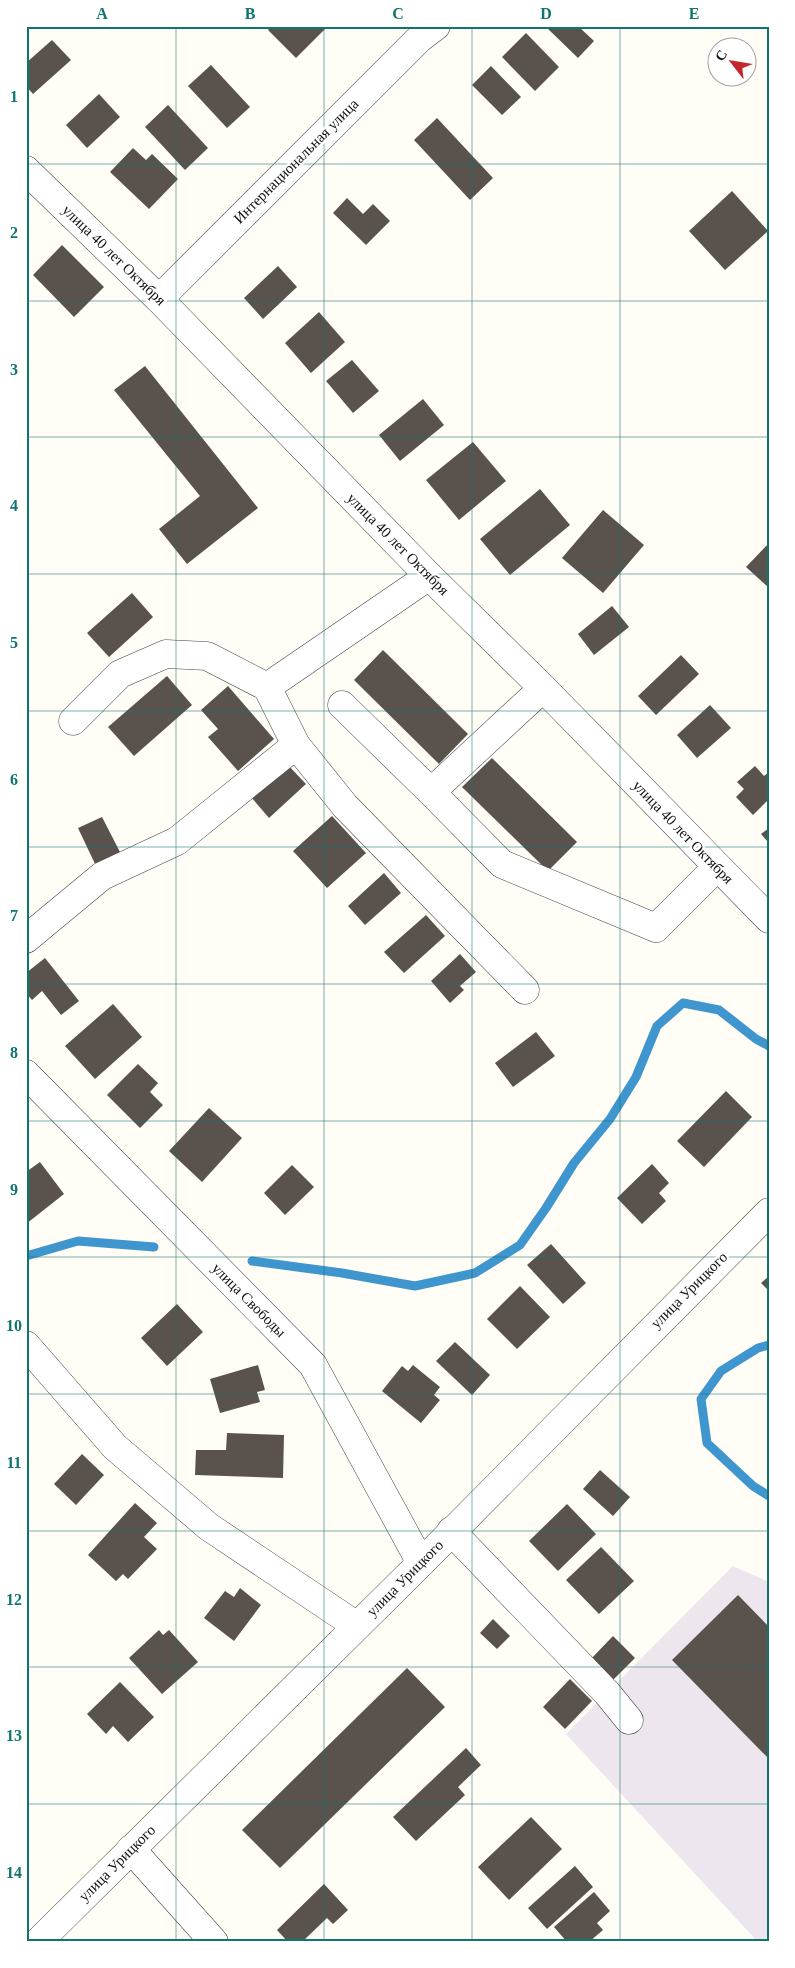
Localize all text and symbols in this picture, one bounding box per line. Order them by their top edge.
text: A [96,5,108,22]
text: B [245,5,256,22]
text: C [392,5,404,22]
text: D [540,5,552,22]
text: E [689,5,699,22]
north arrow [708,38,758,88]
text: С [712,47,730,64]
text: 1 [10,88,18,105]
street label: Интернациональная улица [230,95,362,227]
street label: улица 40 лет Октября [59,202,169,308]
text: 2 [10,224,18,241]
text: 3 [10,361,18,378]
street label: улица 40 лет Октября [344,490,452,598]
text: 4 [10,497,18,514]
text: 5 [10,634,18,651]
text: 6 [10,771,18,788]
street label: улица 40 лет Октября [630,777,736,887]
text: 7 [10,907,18,924]
text: 8 [10,1044,18,1061]
text: 9 [10,1181,18,1198]
street label: улица Урицкого [648,1249,730,1331]
street label: улица Свободы [209,1260,289,1340]
text: 10 [6,1317,22,1334]
text: 11 [6,1454,22,1471]
street label: улица Урицкого [364,1537,446,1619]
text: 12 [6,1591,22,1608]
text: 13 [6,1727,22,1744]
street label: улица Урицкого [76,1822,158,1904]
text: 14 [6,1864,22,1881]

